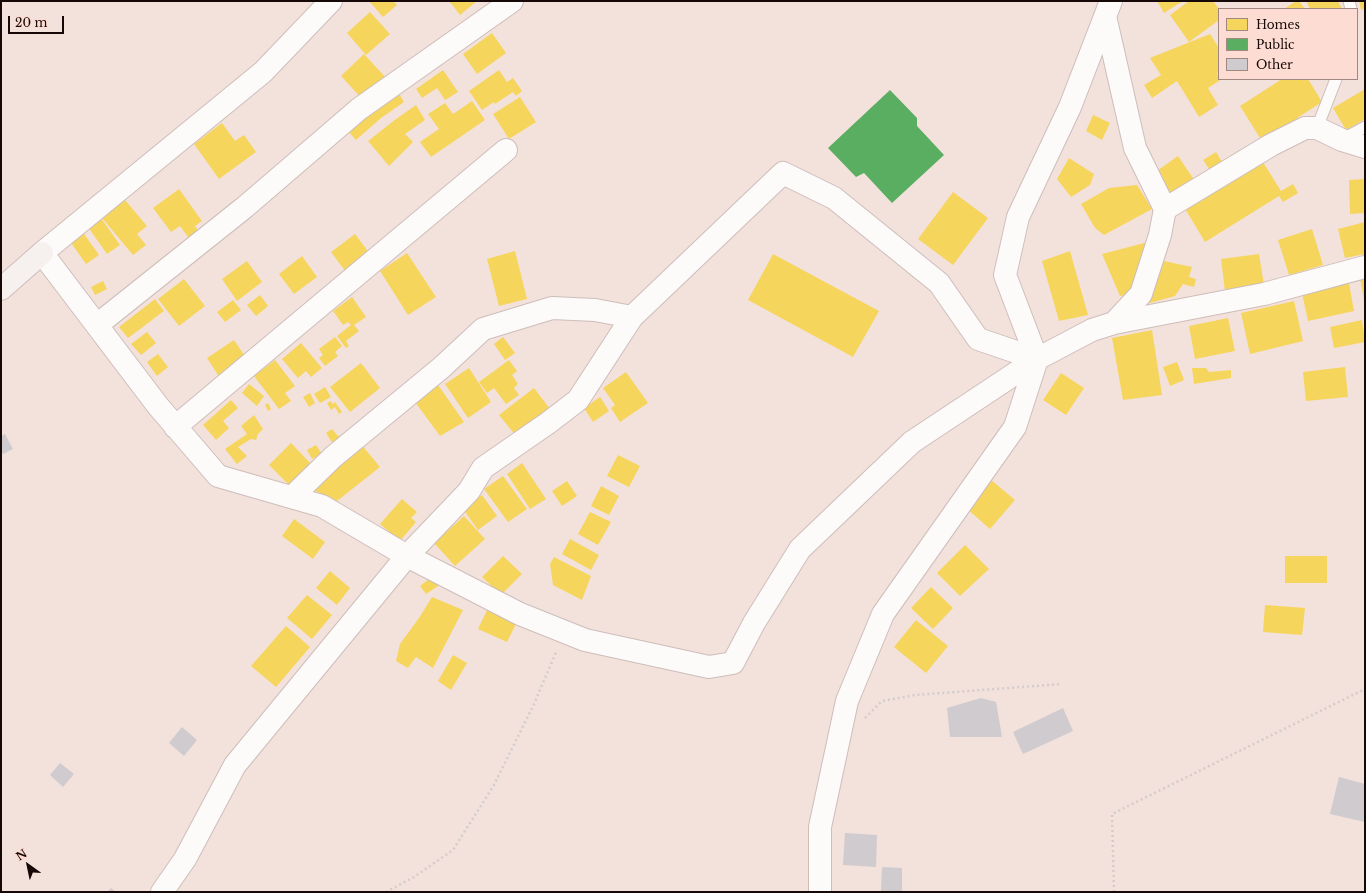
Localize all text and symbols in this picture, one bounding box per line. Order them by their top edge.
scale bar [10,8,66,34]
legend [1218,8,1358,80]
text: 20 m [15,15,47,30]
text: Homes [1256,17,1300,32]
text: Public [1256,37,1295,52]
text: Other [1256,57,1293,72]
north arrow [8,845,48,885]
text: N [13,846,30,864]

